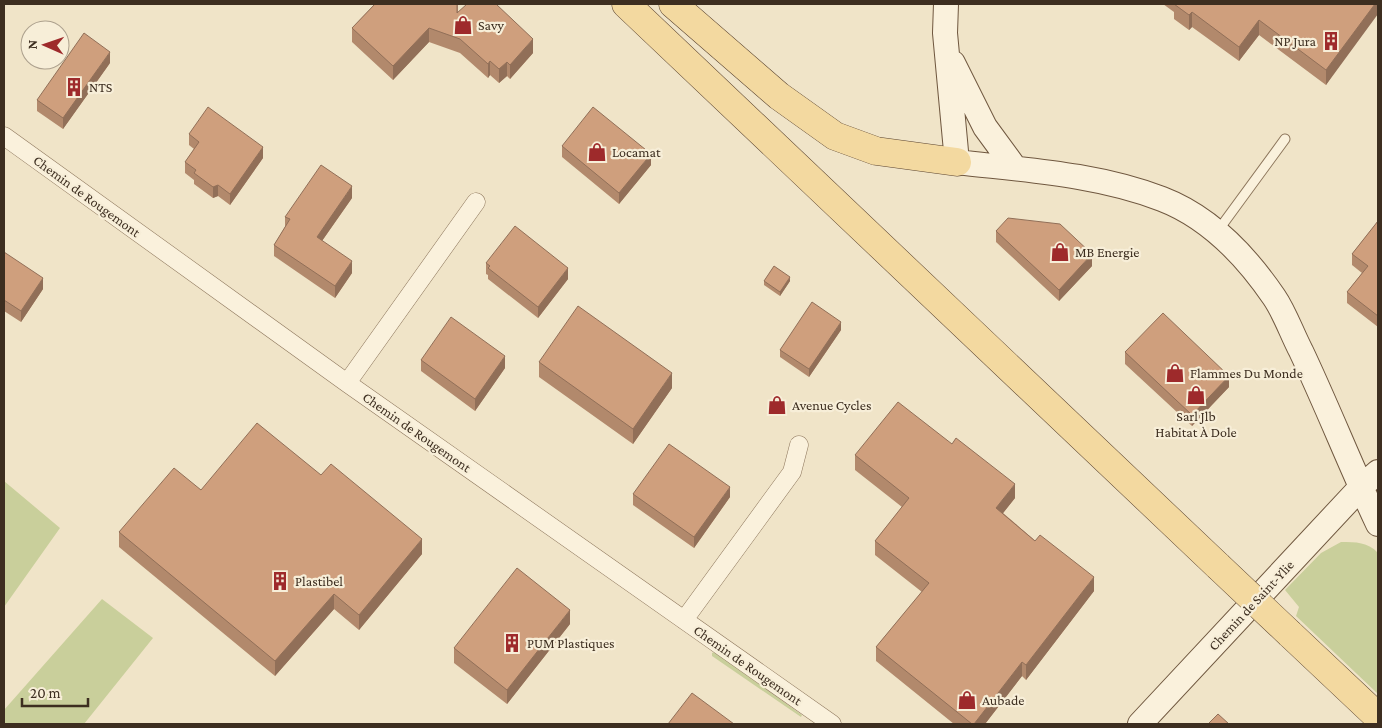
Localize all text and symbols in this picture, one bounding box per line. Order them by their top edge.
shop icon: Savy [452,14,474,36]
place label: Savy [478,17,505,33]
north arrow [20,20,70,70]
building icon: NP Jura [1320,30,1342,52]
place label: NP Jura [1274,33,1317,49]
text: N [24,39,40,50]
building icon: NTS [63,76,85,98]
place label: NTS [89,79,113,95]
shop icon: Locamat [586,141,608,163]
place label: Locamat [612,144,661,160]
street label: Chemin de Rougemont [30,152,144,240]
shop icon: MB Energie [1049,241,1071,263]
place label: MB Energie [1075,244,1140,260]
shop icon: Flammes Du Monde [1164,362,1186,384]
place label: Flammes Du Monde [1190,365,1303,381]
shop icon: Sarl Jlb Habitat À Dole [1185,384,1207,406]
street label: Chemin de Rougemont [360,389,474,476]
shop icon: Avenue Cycles [766,394,788,416]
place label: Avenue Cycles [792,397,871,413]
place label: Sarl Jlb Habitat À Dole [1155,408,1237,440]
street label: Chemin de Saint-Ylie [1205,557,1297,653]
building icon: Plastibel [269,570,291,592]
place label: Plastibel [295,573,343,589]
street label: Chemin de Rougemont [691,622,805,709]
building icon: PUM Plastiques [501,632,523,654]
place label: PUM Plastiques [527,635,615,651]
scale bar [22,676,89,708]
text: 20 m [30,685,61,701]
shop icon: Aubade [956,689,978,711]
place label: Aubade [982,692,1024,708]

